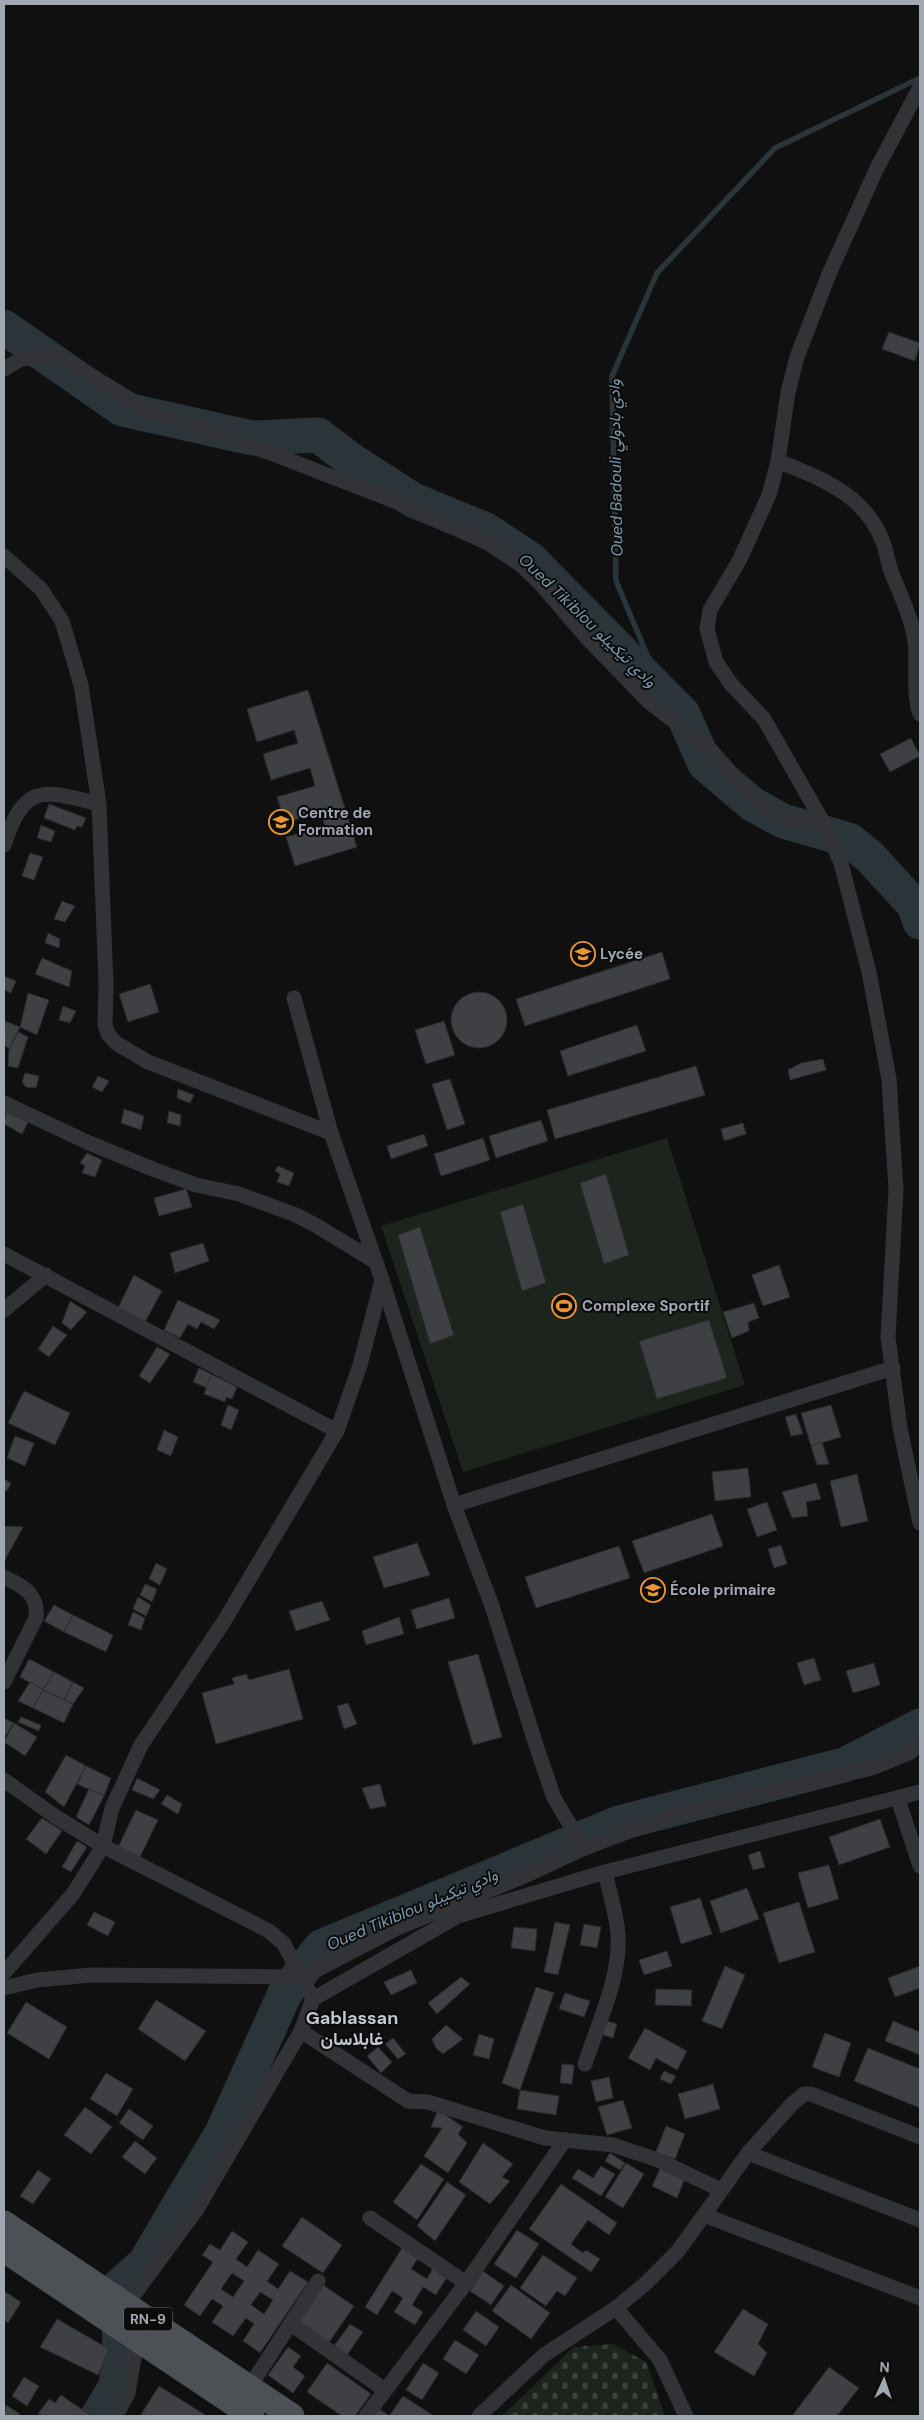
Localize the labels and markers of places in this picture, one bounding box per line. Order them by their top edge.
place label: Centre de Formation [298,803,373,840]
school or university icon: Centre de Formation [268,809,294,835]
school or university icon: Lycée [570,941,596,967]
place label: Lycée [600,944,643,964]
sports icon: Complexe Sportif [551,1293,577,1319]
place label: Complexe Sportif [582,1296,710,1316]
school or university icon: École primaire [640,1577,666,1603]
place label: École primaire [670,1580,776,1600]

